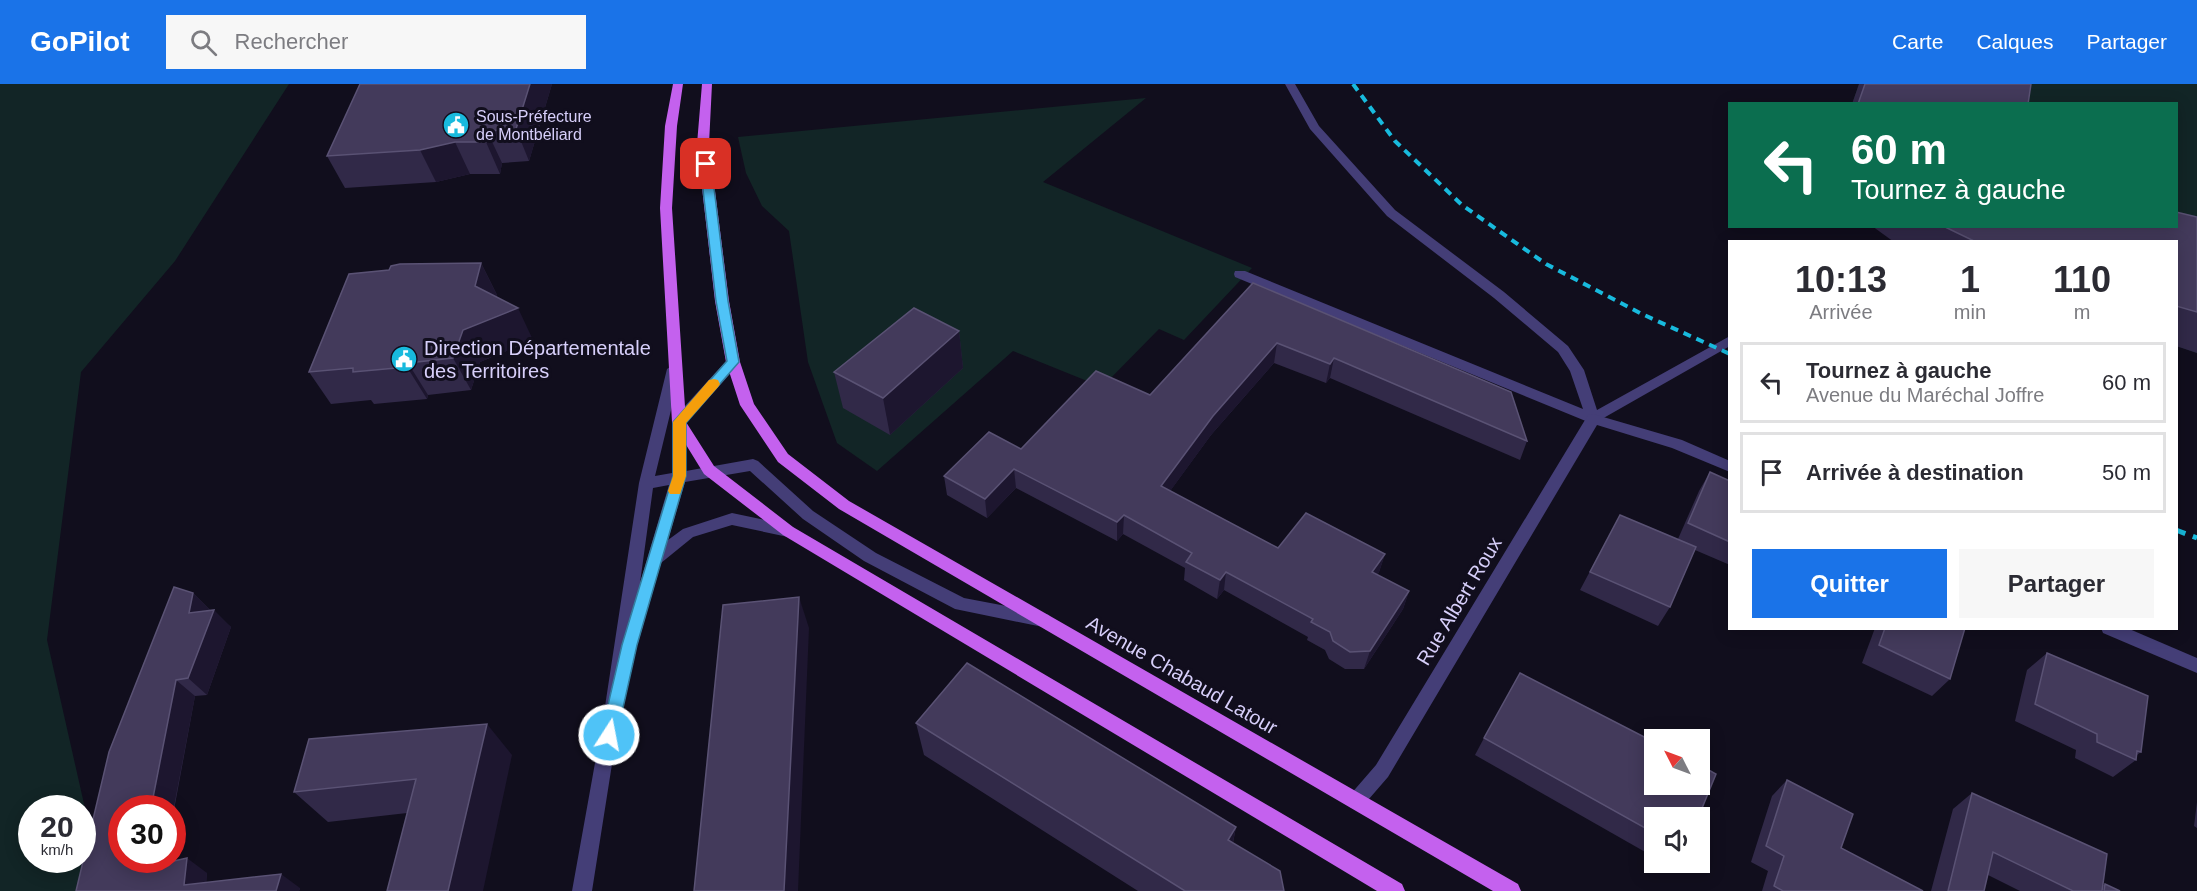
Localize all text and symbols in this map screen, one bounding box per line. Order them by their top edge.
search box [166,15,586,69]
text: GoPilot [30,26,130,57]
icon: search [187,26,220,59]
text: Rechercher [235,29,348,54]
text: Carte [1892,30,1943,53]
text: Calques [1976,30,2053,53]
text: Partager [2086,30,2167,53]
place label: Sous-Préfecture de Montbéliard [476,108,592,143]
public building icon: Sous-Préfecture de Montbéliard [441,110,471,140]
icon: left [1752,126,1830,204]
text: 60 m [1851,126,1947,173]
pin [680,138,731,189]
icon: arrive [689,147,722,180]
text: Tournez à gauche [1851,175,2066,205]
text: 10:13 [1795,259,1887,300]
text: 1 [1960,259,1980,300]
text: 110 [2053,259,2111,300]
text: Arrivée [1809,301,1873,323]
text: min [1954,301,1986,323]
text: m [2074,301,2090,323]
place label: Direction Départementale des Territoires [424,337,651,382]
public building icon: Direction Départementale des Territoires [389,344,419,374]
text: Tournez à gauche [1806,358,1991,383]
icon: left [1755,366,1788,399]
text: 60 m [2102,370,2151,395]
text: Avenue du Maréchal Joffre [1806,384,2044,406]
icon: arrive [1755,456,1788,489]
text: Arrivée à destination [1806,460,2024,485]
text: 50 m [2102,460,2151,485]
street label: Rue Albert Roux [1412,533,1506,669]
button: Quitter [1752,549,1947,618]
button: Partager [1959,549,2154,618]
street label: Avenue Chabaud Latour [1083,611,1282,739]
position arrow [577,703,641,767]
north arrow [1644,729,1710,795]
map controls [1644,729,1710,873]
speed limit sign: 30 [108,795,186,873]
button: sound [1644,807,1710,873]
text: 20 [40,810,74,843]
text: km/h [41,841,73,858]

